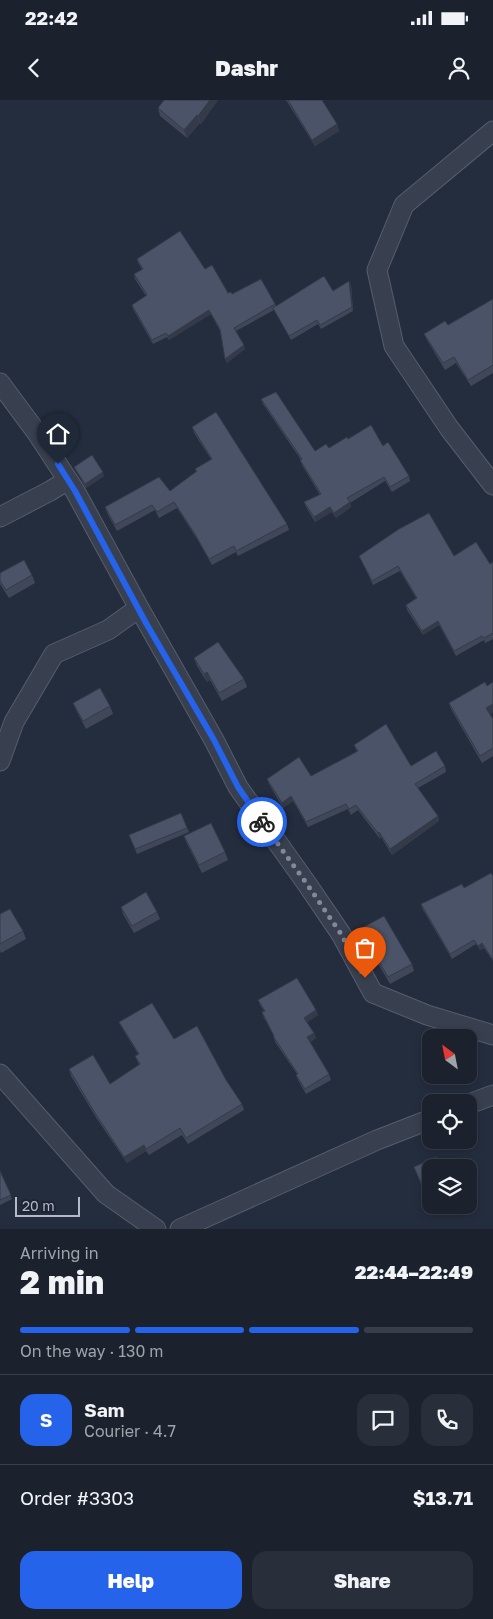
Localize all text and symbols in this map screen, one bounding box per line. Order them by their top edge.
text: 22:42 [25,6,78,29]
icon: back [20,54,48,82]
text: Dashr [215,54,278,81]
icon: person [445,54,473,82]
pin [37,413,79,464]
icon: home [44,420,72,448]
courier [237,797,287,847]
icon: bike [248,808,276,836]
pin [344,927,386,978]
icon: bag [351,934,379,962]
north arrow [422,1029,478,1084]
map controls [422,1029,477,1214]
button: locate [422,1094,477,1149]
button: layers [422,1159,477,1214]
scale bar [15,1194,80,1217]
text: 20 m [22,1197,55,1214]
text: Arriving in [20,1243,99,1263]
text: 22:44–22:49 [355,1260,473,1283]
text: 2 min [20,1263,104,1301]
text: On the way · 130 m [20,1341,164,1361]
button: chat [357,1394,409,1446]
button: phone [421,1394,473,1446]
text: Sam [84,1398,124,1421]
text: S [40,1408,52,1431]
text: Courier · 4.7 [84,1421,176,1441]
text: Order #3303 [20,1486,134,1509]
text: $13.71 [413,1486,473,1509]
button: Help [20,1551,242,1609]
button: Share [252,1551,473,1609]

